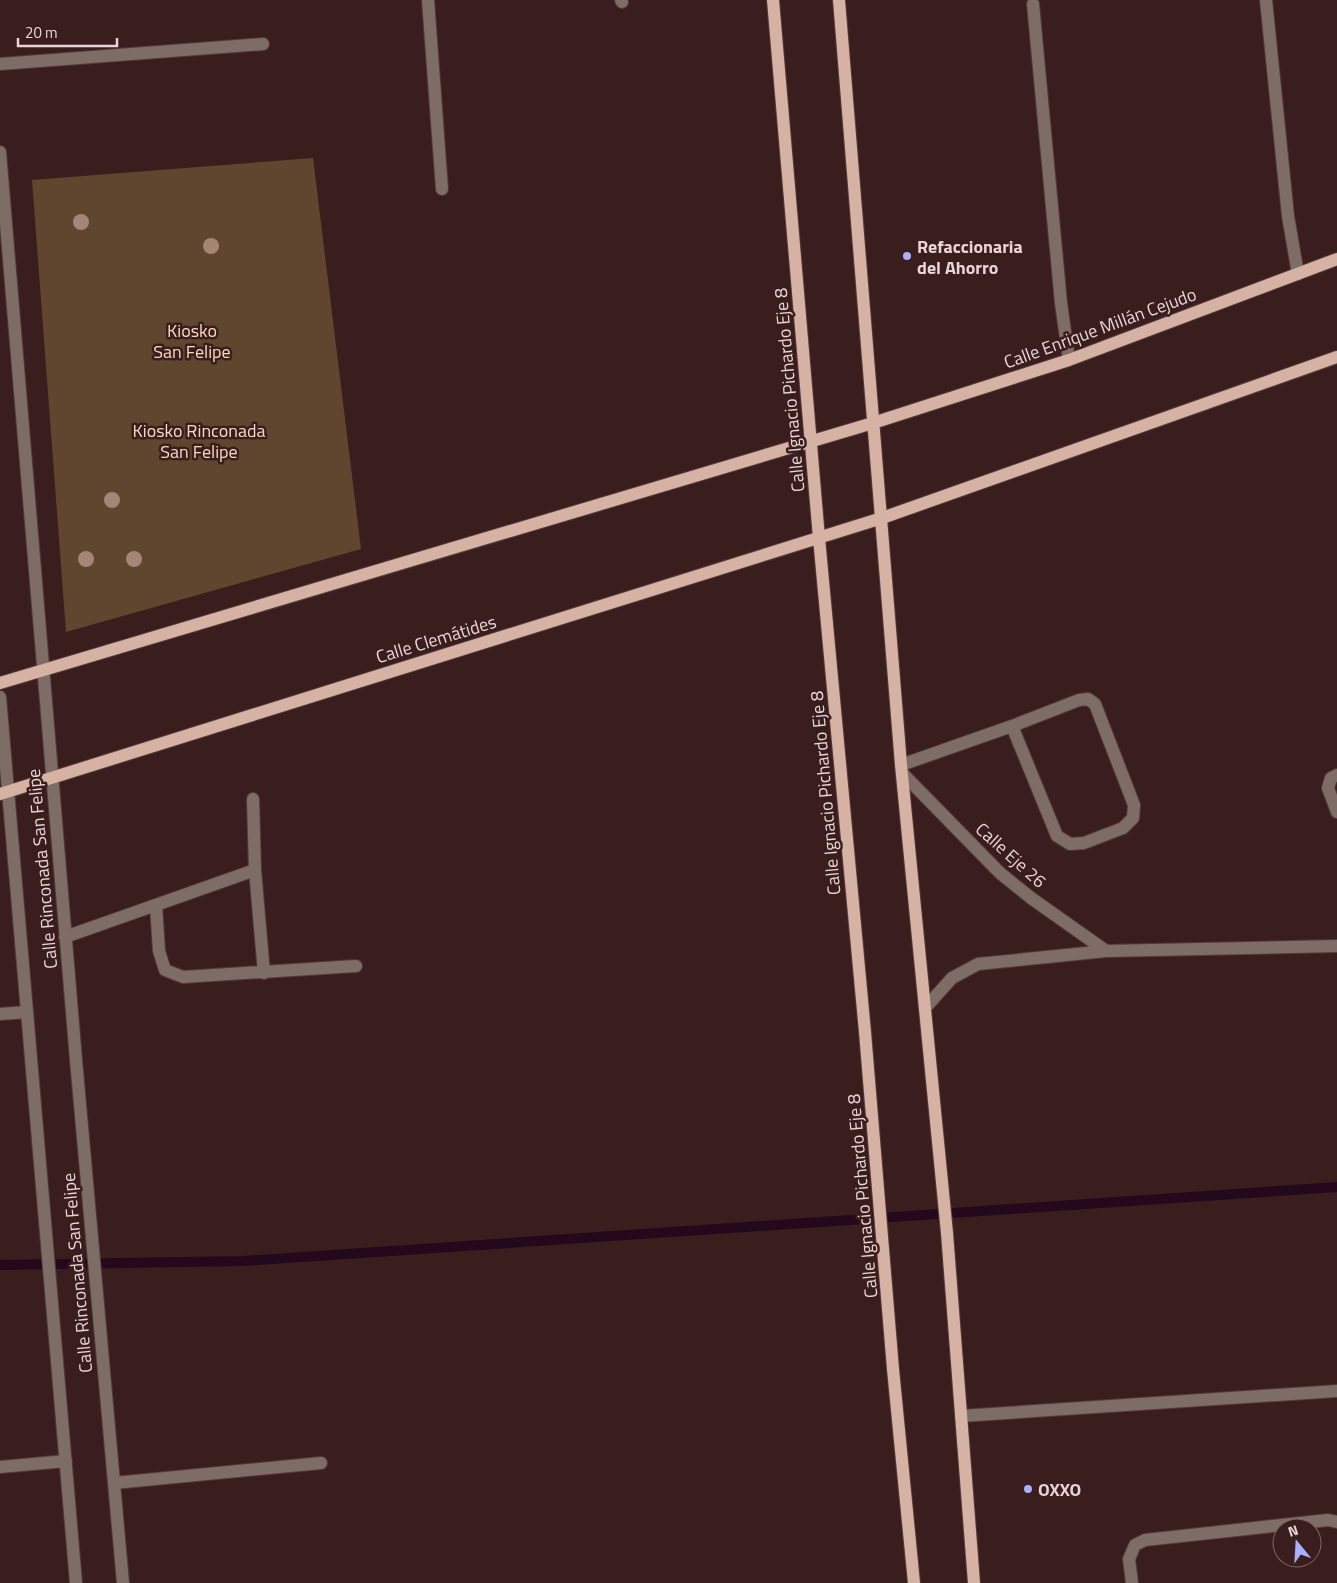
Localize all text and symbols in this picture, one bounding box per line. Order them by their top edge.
scale bar [18,15,116,47]
text: 20 m [25,21,58,44]
place label: Refaccionaria del Ahorro [917,233,1023,281]
marker: Refaccionaria del Ahorro [901,250,913,262]
street label: Calle Enrique Millán Cejudo [1000,281,1200,375]
street label: Calle Ignacio Pichardo Eje 8 [767,287,811,493]
park label: Kiosko San Felipe [153,317,231,365]
park label: Kiosko Rinconada San Felipe [132,417,266,465]
street label: Calle Clemátides [373,608,499,670]
street label: Calle Ignacio Pichardo Eje 8 [803,690,847,896]
street label: Calle Rinconada San Felipe [20,768,64,970]
street label: Calle Eje 26 [970,816,1052,894]
street label: Calle Ignacio Pichardo Eje 8 [840,1093,884,1299]
street label: Calle Rinconada San Felipe [55,1172,99,1374]
place label: OXXO [1038,1476,1081,1503]
marker: OXXO [1022,1483,1034,1495]
north arrow [1272,1518,1322,1568]
text: N [1285,1519,1301,1542]

